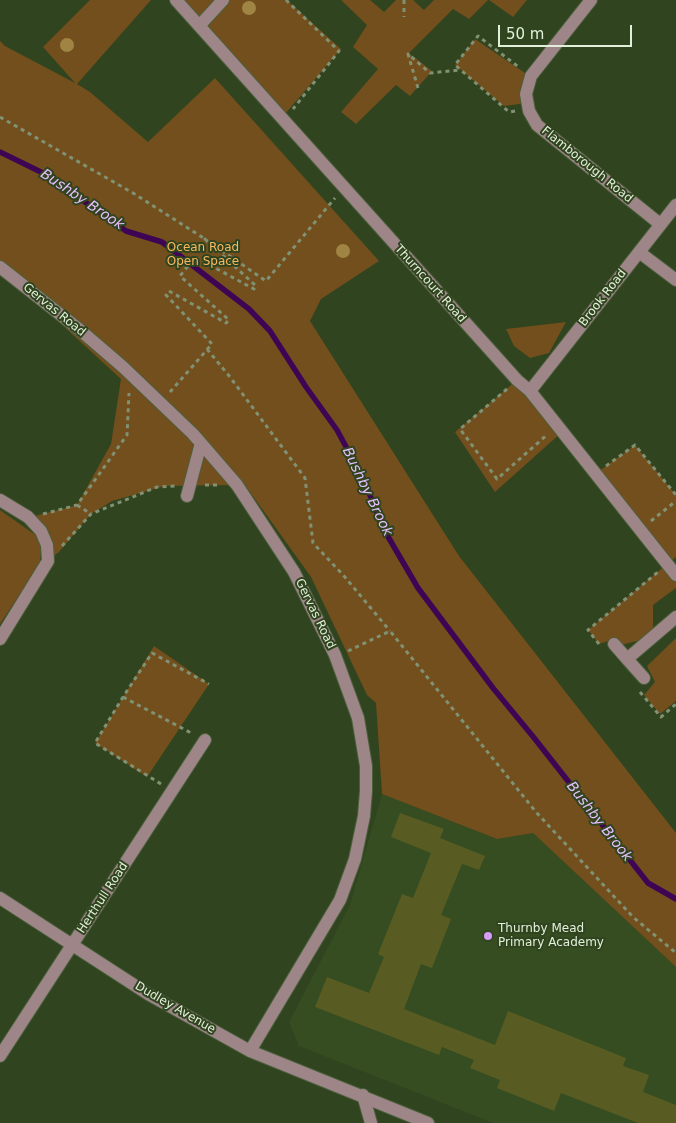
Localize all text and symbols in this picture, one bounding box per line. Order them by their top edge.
scale bar [501,15,635,47]
text: 50 m [506,25,544,43]
street label: Flamborough Road [539,124,635,206]
water label: Bushby Brook [37,166,127,234]
park label: Ocean Road Open Space [167,241,239,269]
street label: Thurncourt Road [391,242,469,326]
street label: Brook Road [576,267,630,329]
street label: Gervas Road [20,280,88,340]
water label: Bushby Brook [338,445,396,539]
street label: Gervas Road [292,577,338,651]
water label: Bushby Brook [563,779,635,865]
street label: Herthull Road [75,860,131,936]
place label: Thurnby Mead Primary Academy [498,922,604,950]
marker: Thurnby Mead Primary Academy [482,930,494,942]
street label: Dudley Avenue [132,979,218,1037]

